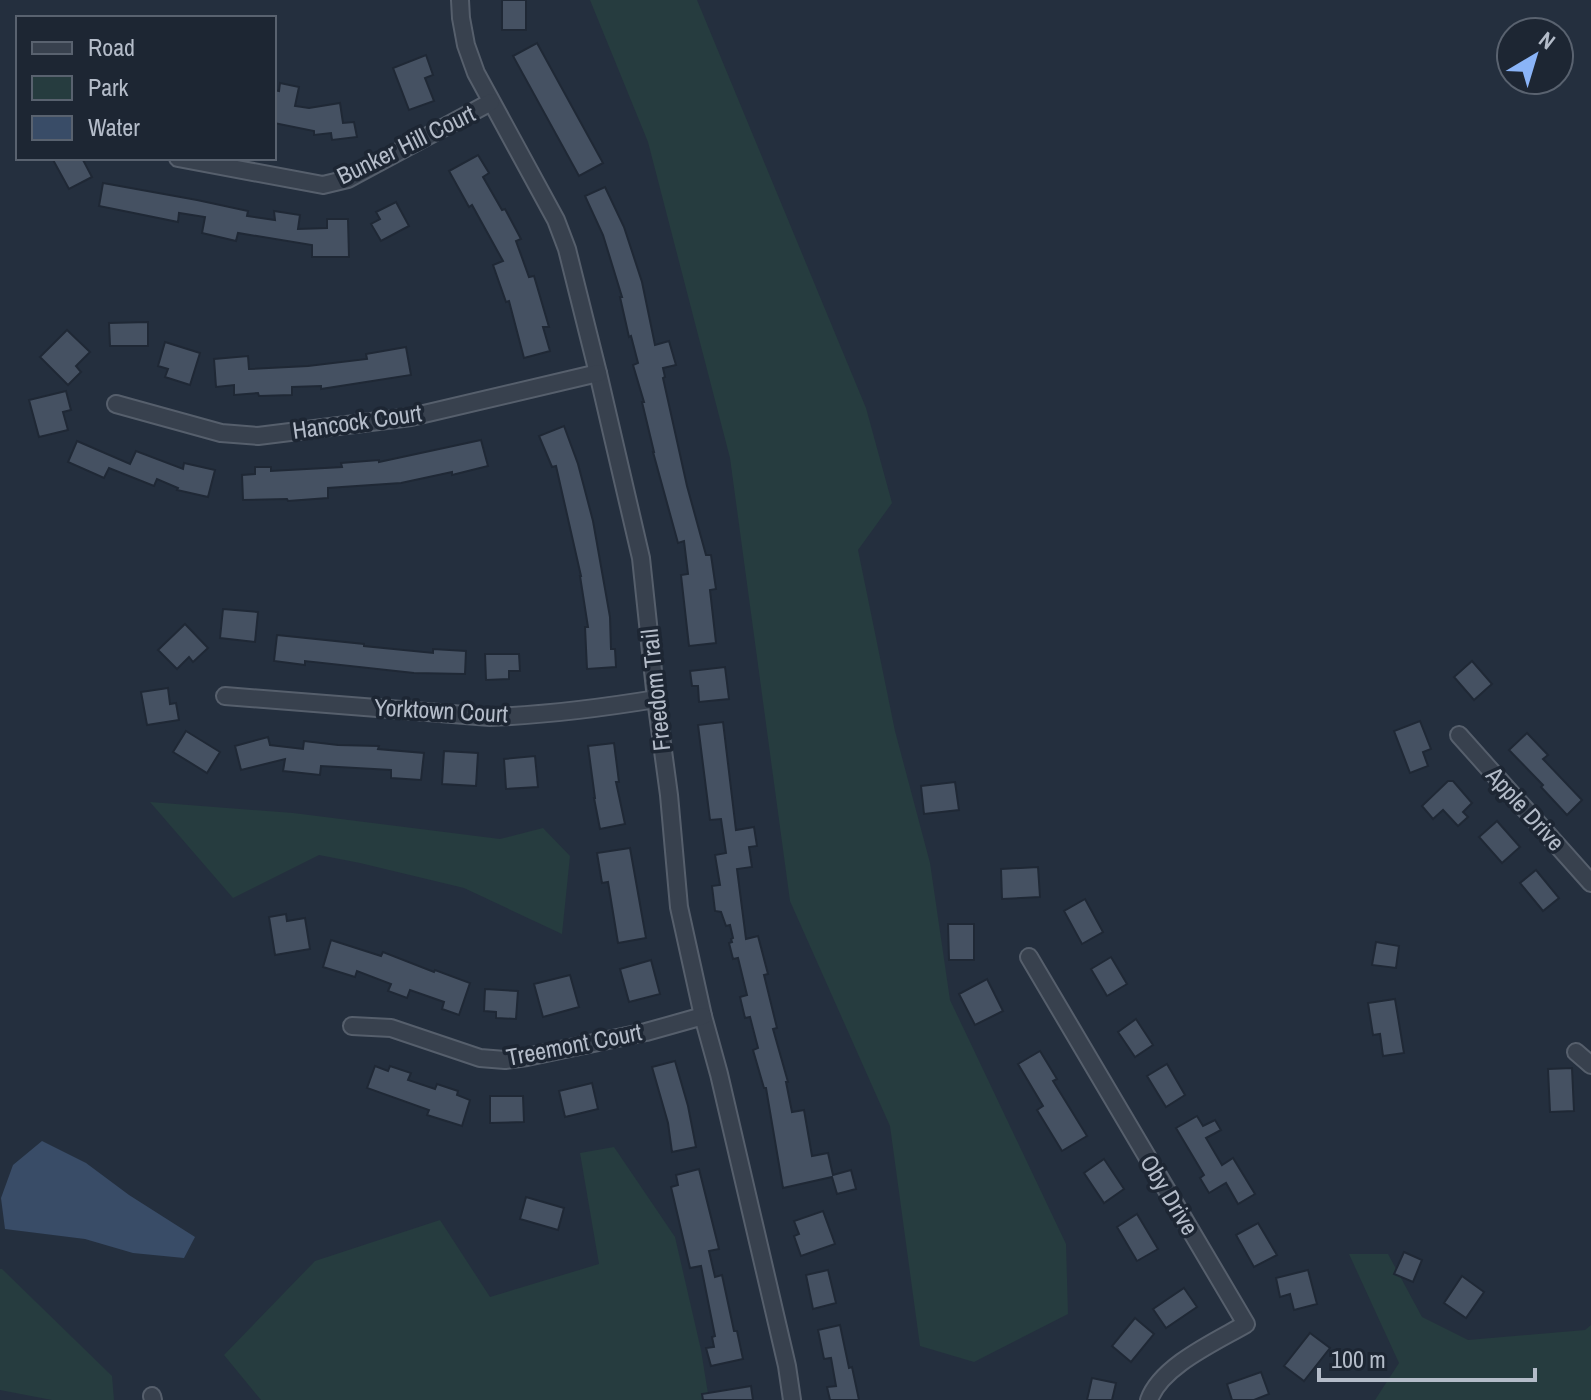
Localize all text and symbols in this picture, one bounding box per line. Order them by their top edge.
legend [16,16,276,160]
north arrow [1495,16,1575,96]
text: N [1533,24,1562,56]
text: Road [88,31,135,63]
text: Park [88,71,129,103]
street label: Bunker Hill Court [331,97,480,191]
text: Water [88,111,140,143]
street label: Hancock Court [290,396,424,446]
street label: Freedom Trail [633,628,677,753]
street label: Yorktown Court [373,691,509,730]
street label: Apple Drive [1479,759,1572,857]
street label: Treemont Court [503,1015,645,1073]
street label: Oby Drive [1133,1148,1206,1241]
scale bar [1319,1332,1535,1382]
text: 100 m [1331,1343,1386,1375]

